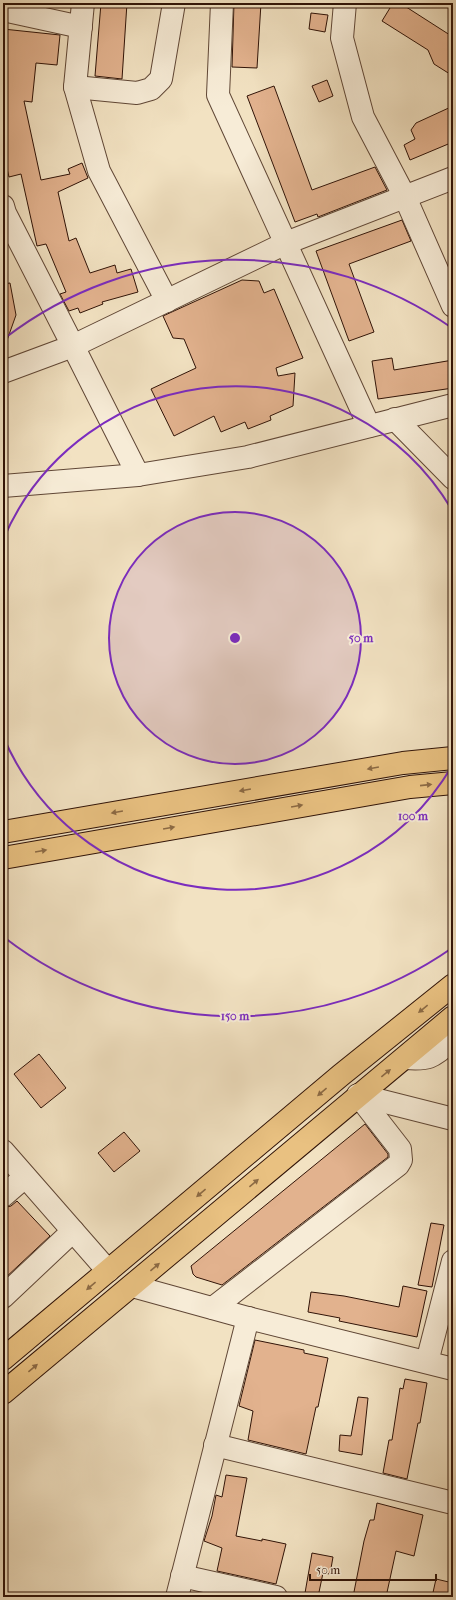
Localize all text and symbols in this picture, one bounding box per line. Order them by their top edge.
centre of rings [228,631,242,645]
text: 50 m [349,631,374,645]
one-way arrow [367,765,379,771]
one-way arrow [420,782,432,788]
one-way arrow [238,787,251,793]
one-way arrow [291,803,304,809]
text: 100 m [398,809,429,823]
one-way arrow [110,810,123,816]
one-way arrow [163,825,175,831]
one-way arrow [35,848,48,854]
one-way arrow [417,1005,428,1014]
text: 150 m [221,1009,250,1023]
one-way arrow [380,1068,391,1077]
one-way arrow [317,1087,327,1096]
one-way arrow [249,1179,259,1188]
one-way arrow [196,1189,206,1198]
one-way arrow [149,1262,160,1271]
one-way arrow [85,1281,96,1290]
one-way arrow [28,1363,38,1372]
scale bar [310,1556,436,1582]
text: 50 m [316,1563,340,1577]

